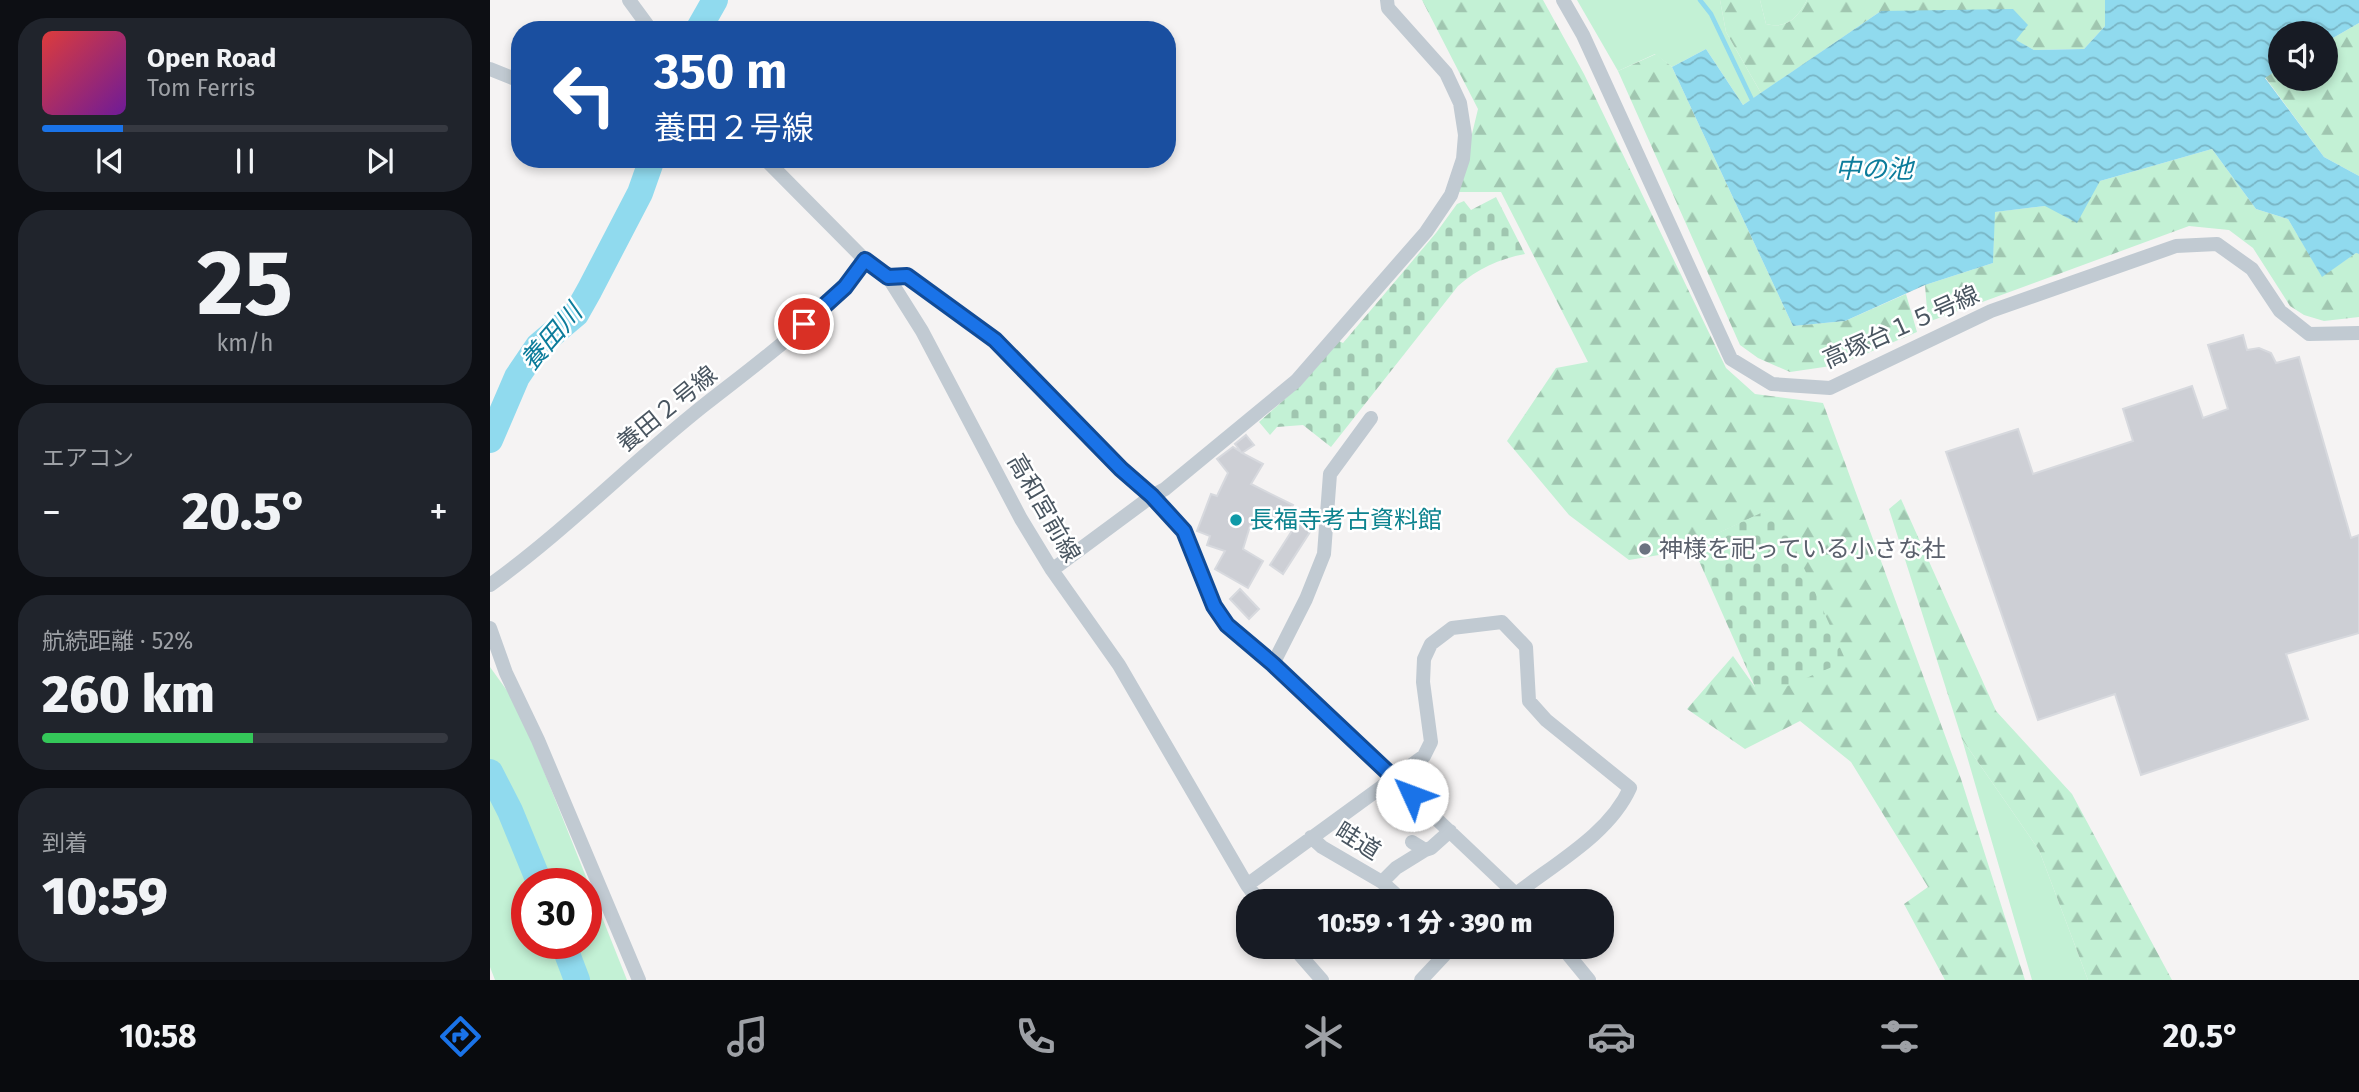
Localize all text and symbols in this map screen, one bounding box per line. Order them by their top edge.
map controls [2268,21,2338,91]
button: sound [2268,21,2338,91]
text: 350 m [654,42,787,101]
text: Open Road [147,43,276,74]
icon: left [539,49,630,140]
text: Tom Ferris [147,74,255,102]
text: 養田２号線 [654,109,814,147]
icon: previous [91,142,129,180]
icon: pause [226,142,264,180]
icon: next [361,142,399,180]
water label: 中の池 [1835,154,1916,185]
text: 25 [197,229,293,338]
street label: 高塚台１５号線 [1819,280,1983,374]
pin [774,294,834,354]
water label: 養田川 [514,295,591,377]
icon: arrive [785,305,823,343]
text: km/h [217,329,273,357]
street label: 養田２号線 [612,360,722,458]
text: エアコン [42,444,134,472]
street label: 高和宮前線 [1002,449,1086,567]
text: 20.5° [182,480,308,543]
text: − [42,489,61,535]
text: + [429,489,448,535]
place label: 長福寺考古資料館 [1250,506,1442,534]
marker: 長福寺考古資料館 [1228,512,1244,528]
place label: 神様を祀っている小さな社 [1659,535,1946,563]
marker: 神様を祀っている小さな社 [1637,541,1653,557]
text: 航続距離 · 52% [42,627,193,655]
text: 260 km [42,663,215,726]
position arrow [1375,758,1449,832]
street label: 畦道 [1330,816,1386,866]
text: 到着 [42,829,88,857]
text: 10:59 [42,865,168,928]
speed limit sign: 30 [511,868,602,959]
text: 10:59 · 1 分 · 390 m [1318,908,1532,939]
icon: directions [436,1012,485,1061]
icon: music [723,1012,772,1061]
icon: phone [1011,1012,1060,1061]
icon: climate [1299,1012,1348,1061]
icon: car [1587,1012,1636,1061]
icon: filters [1875,1012,1924,1061]
text: 10:58 [119,1017,197,1055]
text: 20.5° [2163,1017,2239,1055]

